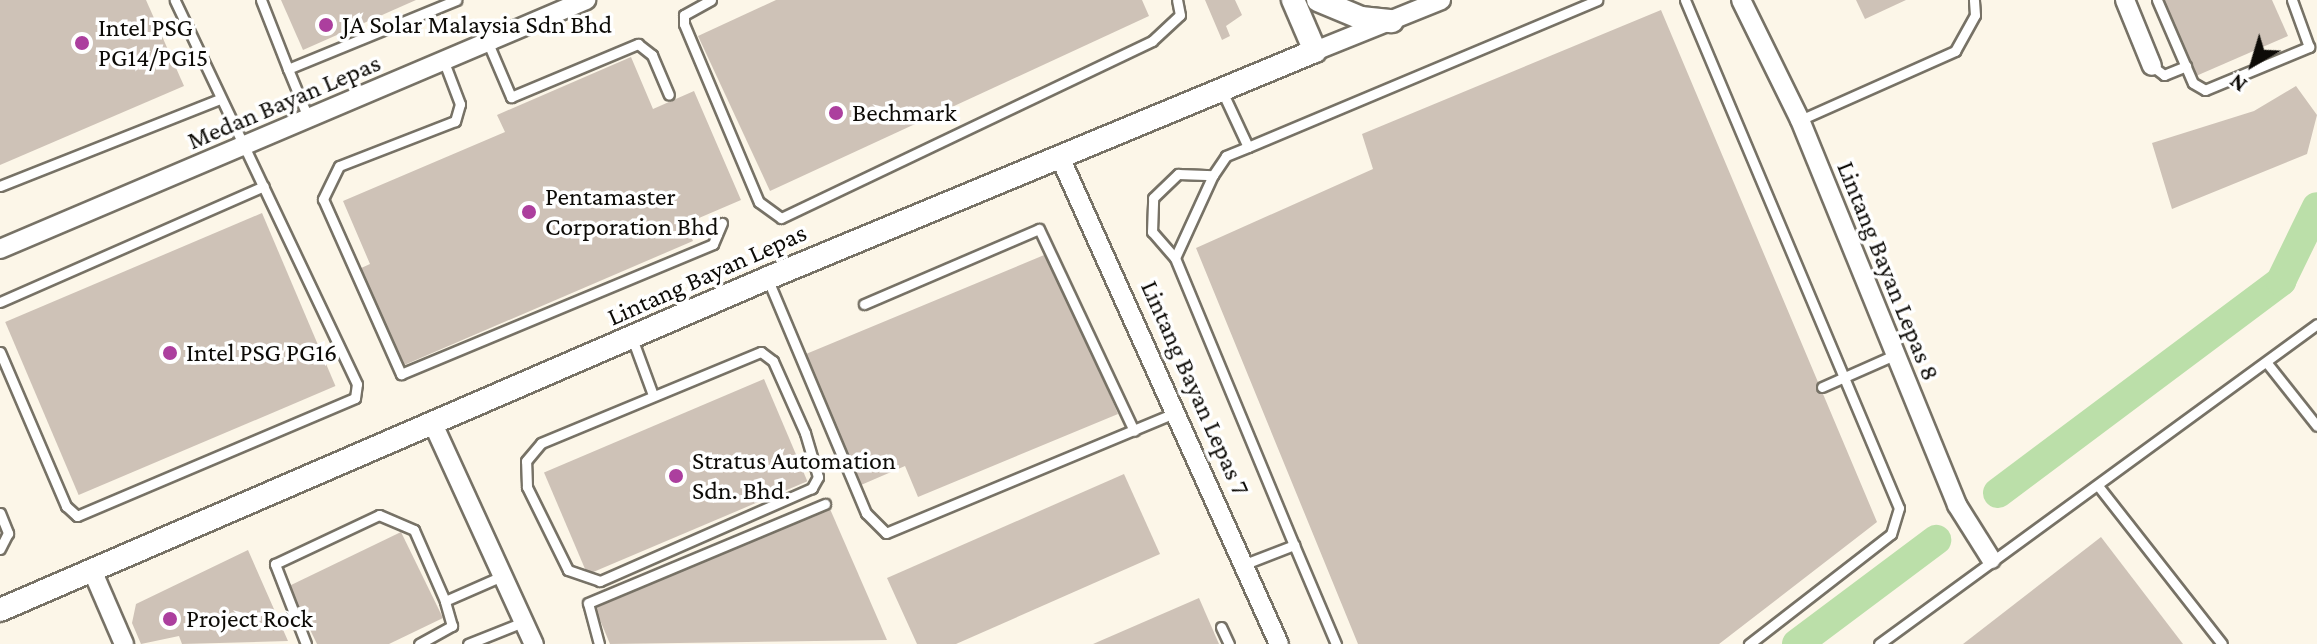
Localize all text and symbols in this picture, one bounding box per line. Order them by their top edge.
place label: JA Solar Malaysia Sdn Bhd [342,9,612,41]
place label: Intel PSG PG14/PG15 [98,12,208,74]
marker: JA Solar Malaysia Sdn Bhd [317,16,335,34]
north arrow [2213,24,2293,104]
marker: Intel PSG PG14/PG15 [73,34,91,52]
street label: Medan Bayan Lepas [183,47,385,157]
text: N [2224,69,2252,98]
place label: Bechmark [852,97,957,129]
marker: Bechmark [827,104,845,122]
street label: Lintang Bayan Lepas 8 [1830,157,1946,385]
place label: Pentamaster Corporation Bhd [545,181,719,242]
marker: Pentamaster Corporation Bhd [520,203,538,221]
street label: Lintang Bayan Lepas [603,217,811,333]
street label: Lintang Bayan Lepas 7 [1134,276,1256,500]
place label: Intel PSG PG16 [186,337,337,369]
marker: Intel PSG PG16 [161,344,179,362]
place label: Stratus Automation Sdn. Bhd. [692,445,896,506]
marker: Stratus Automation Sdn. Bhd. [667,467,685,485]
place label: Project Rock [186,603,313,635]
marker: Project Rock [161,610,179,628]

